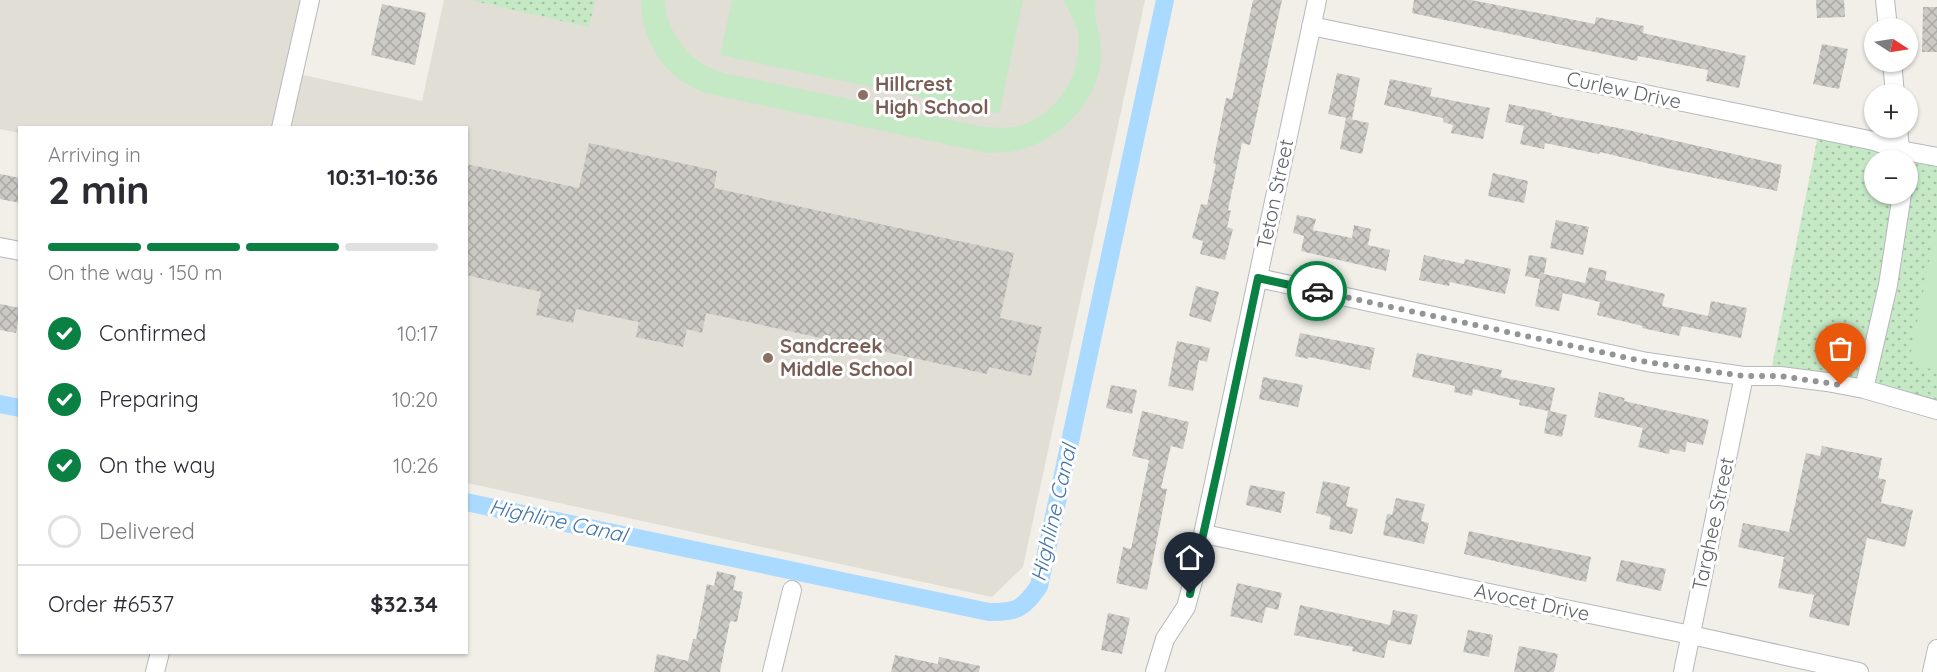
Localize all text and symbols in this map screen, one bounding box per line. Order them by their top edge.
north arrow [1864,18,1918,72]
map controls [1864,18,1918,204]
street label: Curlew Drive [1565,65,1684,114]
place label: Hillcrest High School [875,71,989,119]
button: + [1864,84,1918,138]
marker: Hillcrest High School [856,88,870,102]
street label: Teton Street [1251,137,1298,251]
text: Arriving in [48,142,141,167]
button: − [1864,150,1918,204]
text: 10:31–10:36 [327,163,438,191]
text: 2 min [48,165,150,214]
text: On the way · 150 m [48,260,223,285]
courier [1287,261,1347,321]
icon: car [1301,275,1334,308]
icon: check [48,317,81,350]
text: Confirmed [99,319,206,347]
text: 10:17 [397,321,438,346]
pin [1815,323,1866,385]
icon: bag [1824,332,1857,365]
place label: Sandcreek Middle School [780,333,913,381]
marker: Sandcreek Middle School [761,351,775,365]
icon: check [48,383,81,416]
text: Preparing [99,385,199,413]
text: 10:20 [392,387,438,412]
water label: Highline Canal [1025,440,1082,584]
icon: check [48,449,81,482]
text: On the way [99,451,215,479]
text: 10:26 [393,453,438,478]
street label: Targhee Street [1686,454,1739,593]
water label: Highline Canal [487,493,631,548]
text: Delivered [99,517,195,545]
pin [1164,532,1215,594]
icon: home [1173,541,1206,574]
street label: Avocet Drive [1472,577,1592,626]
text: Order #6537 [48,590,174,618]
text: $32.34 [370,590,438,618]

